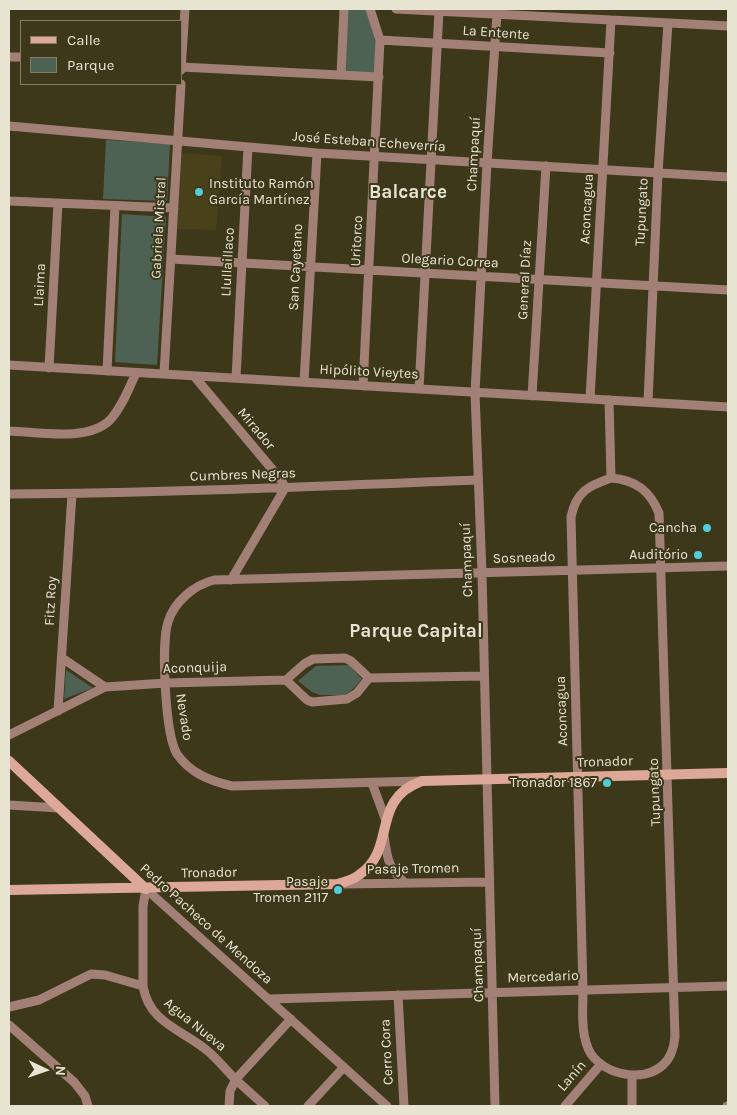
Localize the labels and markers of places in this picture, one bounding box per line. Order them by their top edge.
place label: Instituto Ramón García Martínez [209,176,314,208]
marker: Instituto Ramón García Martínez [193,186,205,198]
place label: Cancha [649,520,697,536]
marker: Cancha [701,522,713,534]
place label: Auditório [629,547,688,563]
marker: Auditório [692,549,704,561]
place label: Tronador 1867 [510,775,597,791]
marker: Tronador 1867 [601,777,613,789]
place label: Pasaje Tromen 2117 [253,874,328,906]
marker: Pasaje Tromen 2117 [332,884,344,896]

